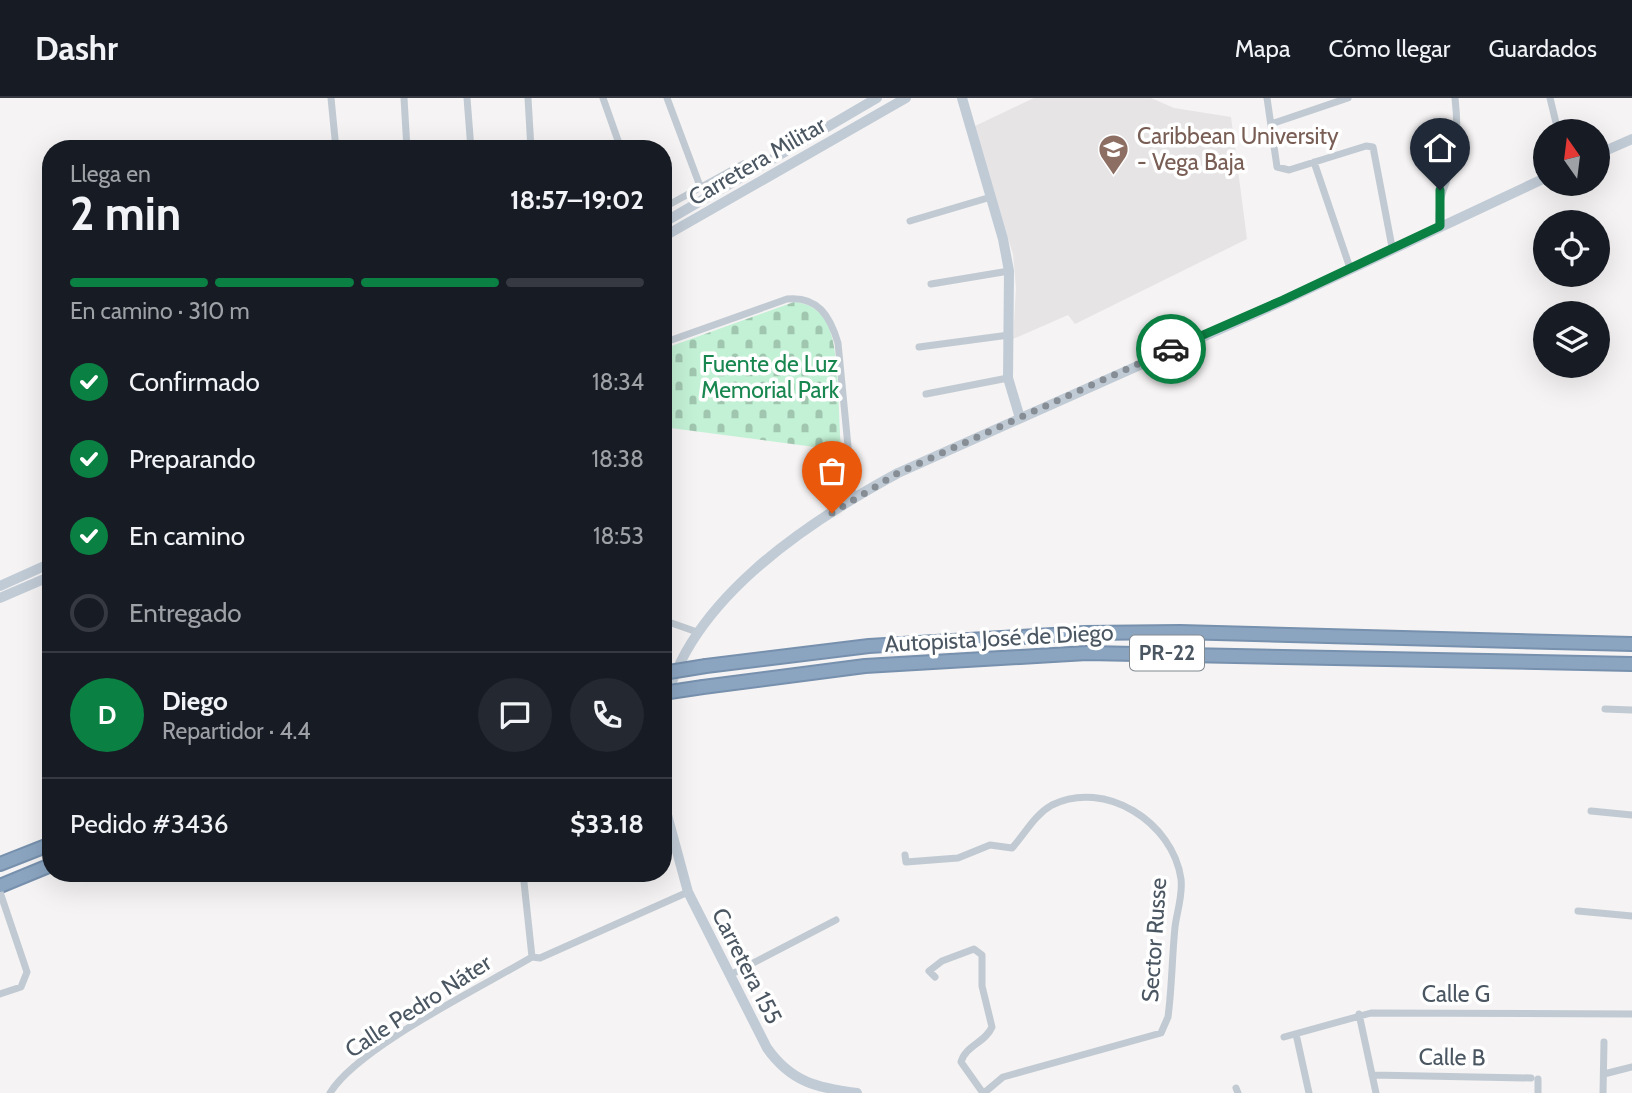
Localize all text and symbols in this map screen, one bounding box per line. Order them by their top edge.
text: Dashr [35,28,118,68]
text: Mapa [1235,34,1291,63]
text: Cómo llegar [1329,34,1450,63]
text: Guardados [1488,34,1597,63]
street label: Carretera Militar [683,110,831,212]
pin [1410,118,1470,190]
north arrow [1533,119,1610,196]
map controls [1533,119,1610,378]
place label: Caribbean University - Vega Baja [1137,122,1339,176]
icon: home [1421,129,1459,167]
school or university icon: Caribbean University - Vega Baja [1097,132,1131,176]
text: Llega en [70,160,151,188]
text: 18:57–19:02 [510,184,644,216]
text: 2 min [70,186,181,242]
button: locate [1533,210,1610,287]
text: En camino · 310 m [70,297,250,325]
button: layers [1533,301,1610,378]
courier [1136,314,1206,384]
icon: car [1152,330,1190,368]
park label: Fuente de Luz Memorial Park [701,350,840,404]
icon: check [70,363,108,401]
text: Confirmado [129,366,260,398]
text: 18:34 [592,368,644,396]
icon: check [70,440,108,478]
pin [802,441,862,513]
text: Preparando [129,443,256,475]
text: 18:38 [591,445,644,473]
icon: bag [813,452,851,490]
icon: check [70,517,108,555]
text: En camino [129,520,245,552]
text: 18:53 [593,522,644,550]
text: Entregado [129,597,242,629]
street label: Autopista José de Diego [884,618,1114,658]
road number: PR-22 [1130,636,1204,670]
button: chat [478,678,552,752]
button: phone [570,678,644,752]
text: Diego [162,685,228,717]
text: D [98,699,116,731]
text: Repartidor · 4.4 [162,717,311,745]
text: Pedido #3436 [70,808,229,840]
text: $33.18 [570,808,644,840]
street label: Sector Russe [1136,877,1172,1003]
street label: Carretera 155 [706,903,788,1029]
street label: Calle Pedro Náter [340,948,497,1064]
street label: Calle G [1422,980,1490,1008]
street label: Calle B [1418,1042,1486,1072]

